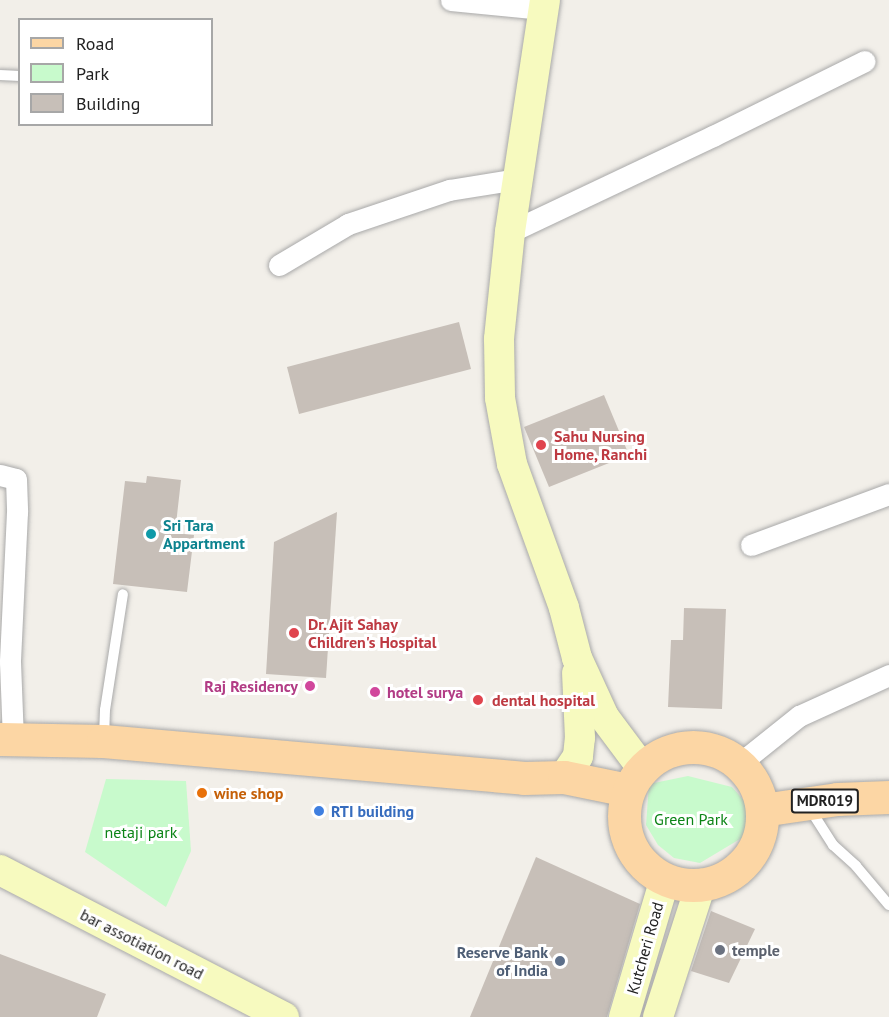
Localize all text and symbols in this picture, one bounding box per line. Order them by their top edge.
legend [18,18,213,126]
text: Road [76,32,114,55]
text: Park [76,62,109,85]
text: Building [76,92,140,115]
place label: Sahu Nursing Home, Ranchi [554,426,648,464]
marker: Sahu Nursing Home, Ranchi [532,436,550,454]
place label: Sri Tara Appartment [163,515,245,553]
marker: Sri Tara Appartment [144,527,158,541]
place label: Dr. Ajit Sahay Children's Hospital [308,614,436,652]
marker: Dr. Ajit Sahay Children's Hospital [285,624,303,642]
place label: Raj Residency [204,676,298,696]
marker: Raj Residency [303,679,317,693]
place label: hotel surya [387,682,463,702]
marker: hotel surya [368,685,382,699]
place label: dental hospital [492,690,595,710]
marker: dental hospital [469,691,487,709]
place label: wine shop [214,783,283,803]
marker: wine shop [195,786,209,800]
road number: MDR019 [790,789,860,813]
place label: RTI building [331,801,414,821]
marker: RTI building [312,804,326,818]
park label: Green Park [654,809,728,829]
park label: netaji park [105,822,177,842]
street label: Kutcheri Road [623,900,667,996]
street label: bar assotiation road [77,905,207,983]
place label: temple [732,940,780,960]
place label: Reserve Bank of India [457,942,548,980]
marker: temple [713,943,727,957]
marker: Reserve Bank of India [553,954,567,968]

